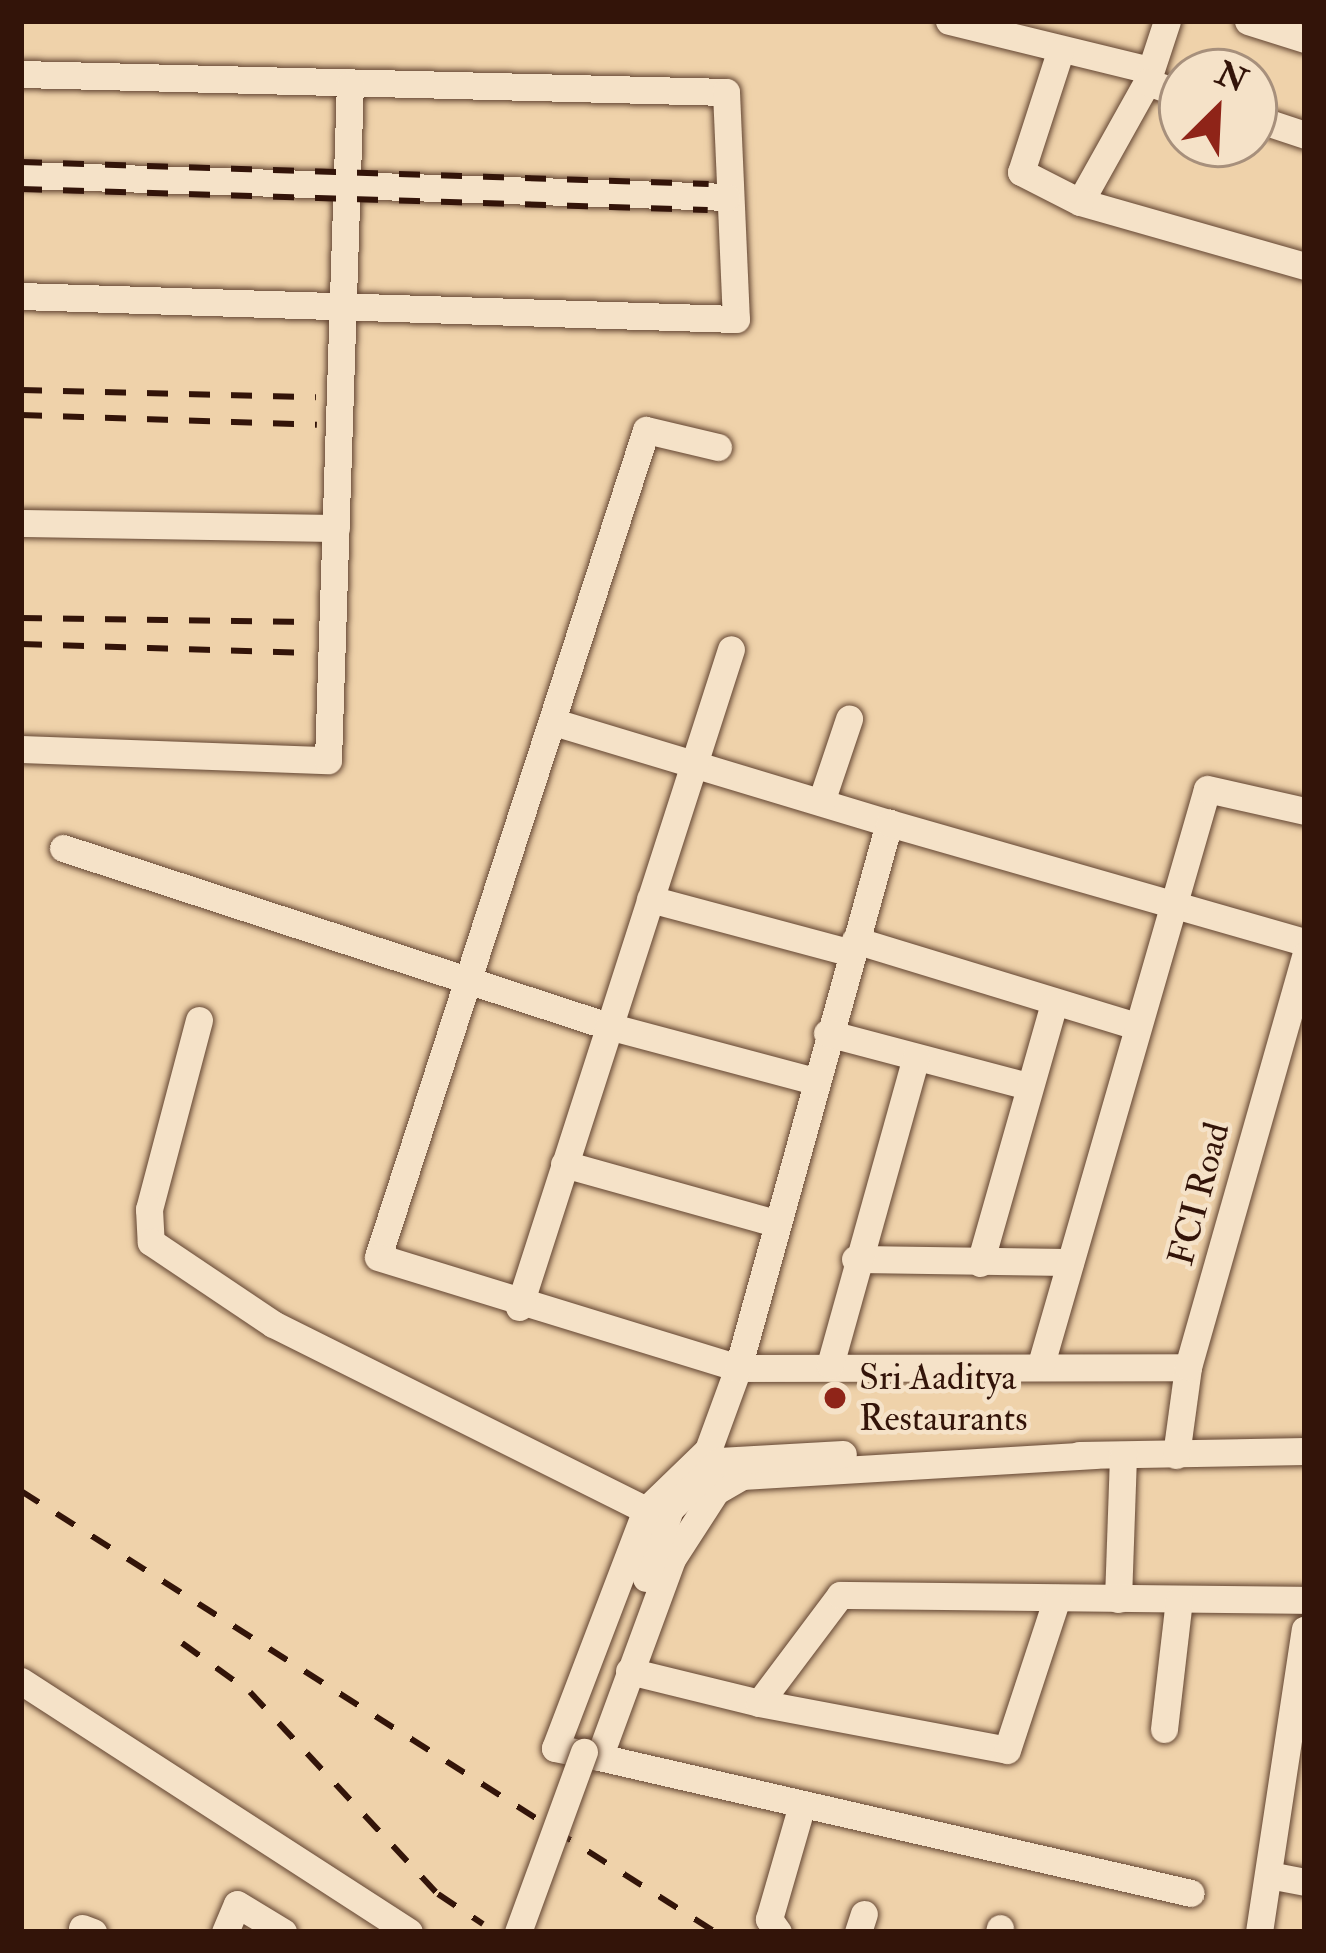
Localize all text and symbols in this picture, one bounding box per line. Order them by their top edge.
north arrow [1158,48,1278,168]
text: N [1210,53,1253,102]
street label: FCI Road [1159,1118,1239,1270]
place label: Sri Aaditya Restaurants [859,1355,1028,1440]
marker: Sri Aaditya Restaurants [822,1385,848,1411]

